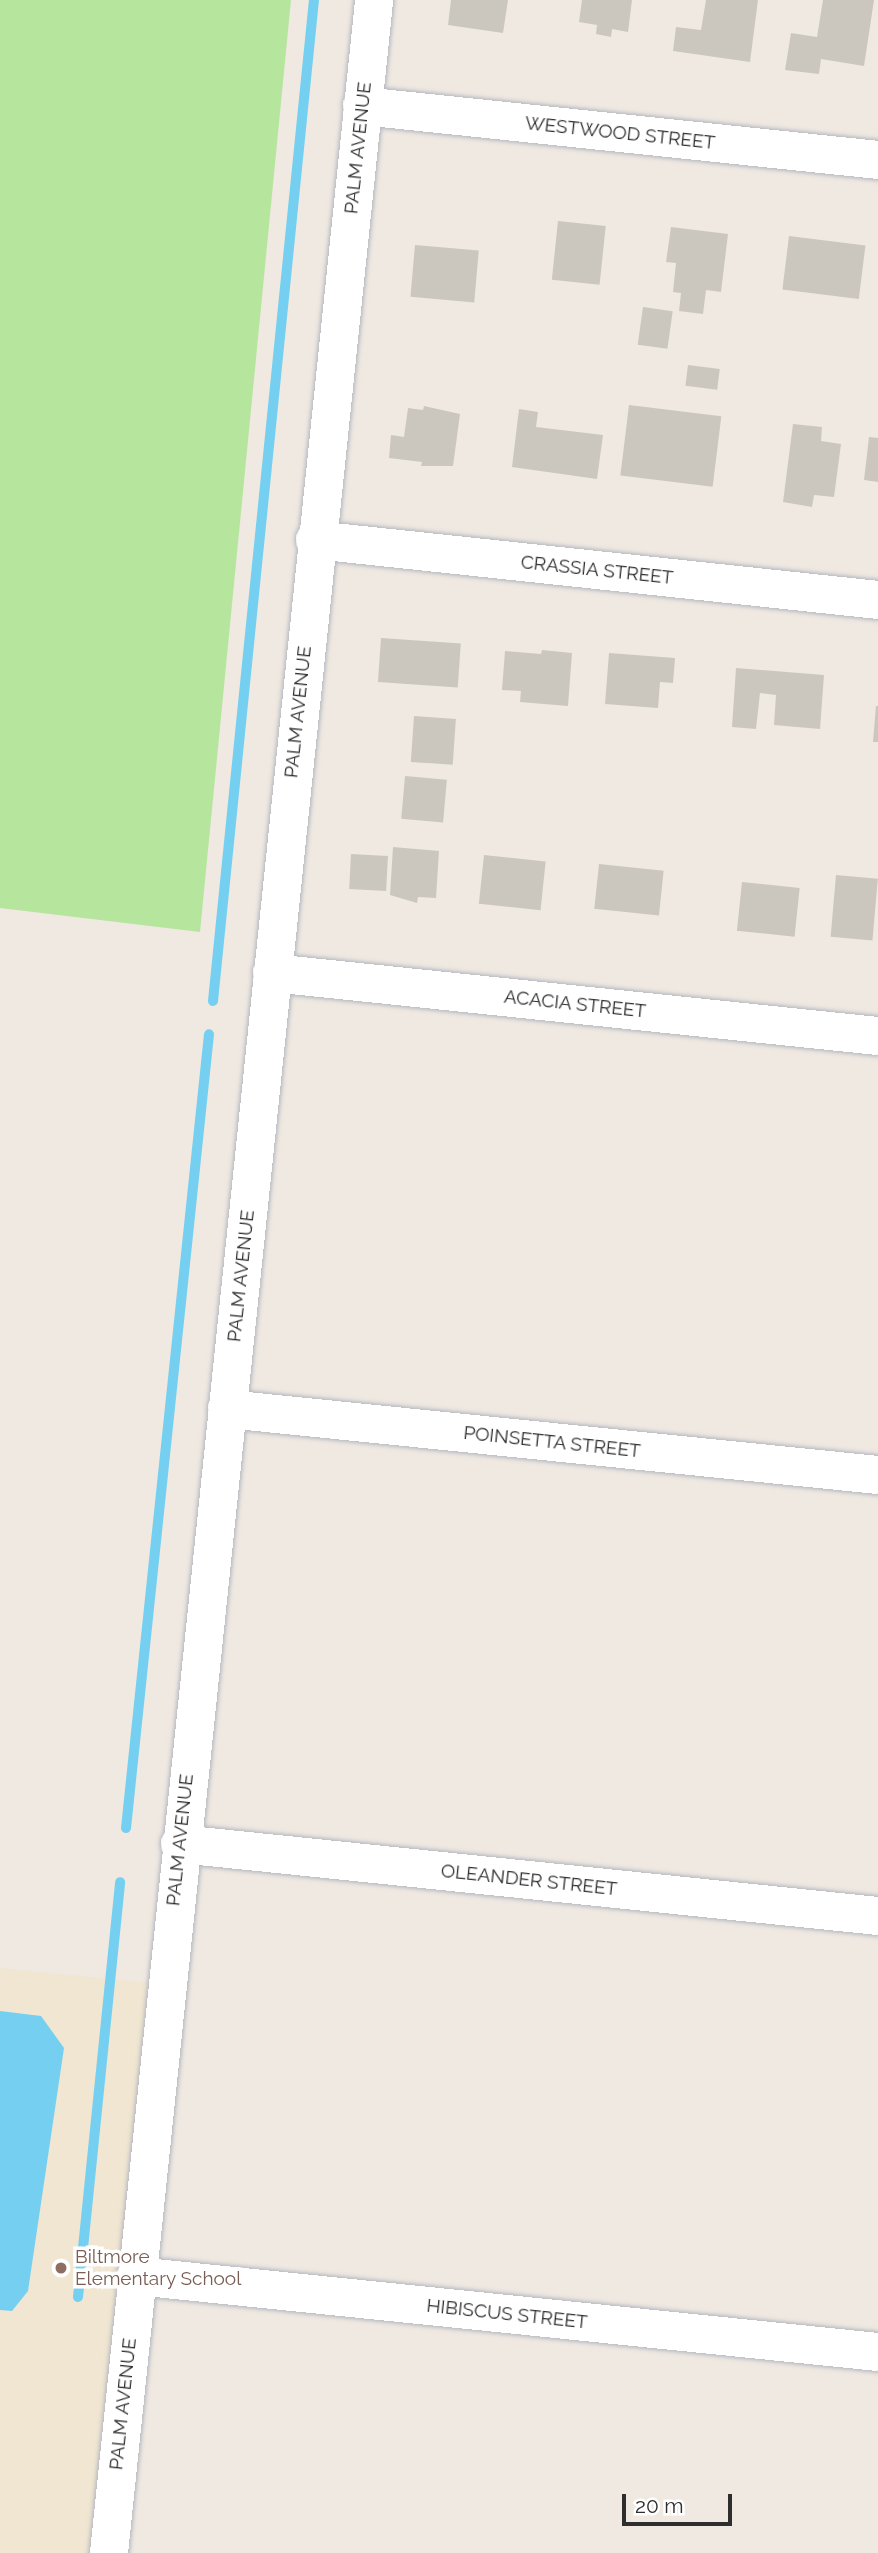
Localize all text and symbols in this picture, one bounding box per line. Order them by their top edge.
street label: PALM AVENUE [340,81,376,215]
street label: WESTWOOD STREET [524,112,716,154]
street label: CRASSIA STREET [519,551,675,589]
street label: PALM AVENUE [280,645,316,779]
street label: ACACIA STREET [503,985,647,1023]
street label: PALM AVENUE [223,1209,259,1343]
street label: POINSETTA STREET [462,1421,642,1463]
street label: PALM AVENUE [162,1773,198,1907]
street label: OLEANDER STREET [440,1859,618,1901]
place label: Biltmore Elementary School [75,2246,242,2290]
marker: Biltmore Elementary School [53,2260,69,2276]
street label: HIBISCUS STREET [425,2294,589,2334]
street label: PALM AVENUE [105,2337,141,2471]
scale bar [626,2480,736,2524]
text: 20 m [635,2493,683,2518]

